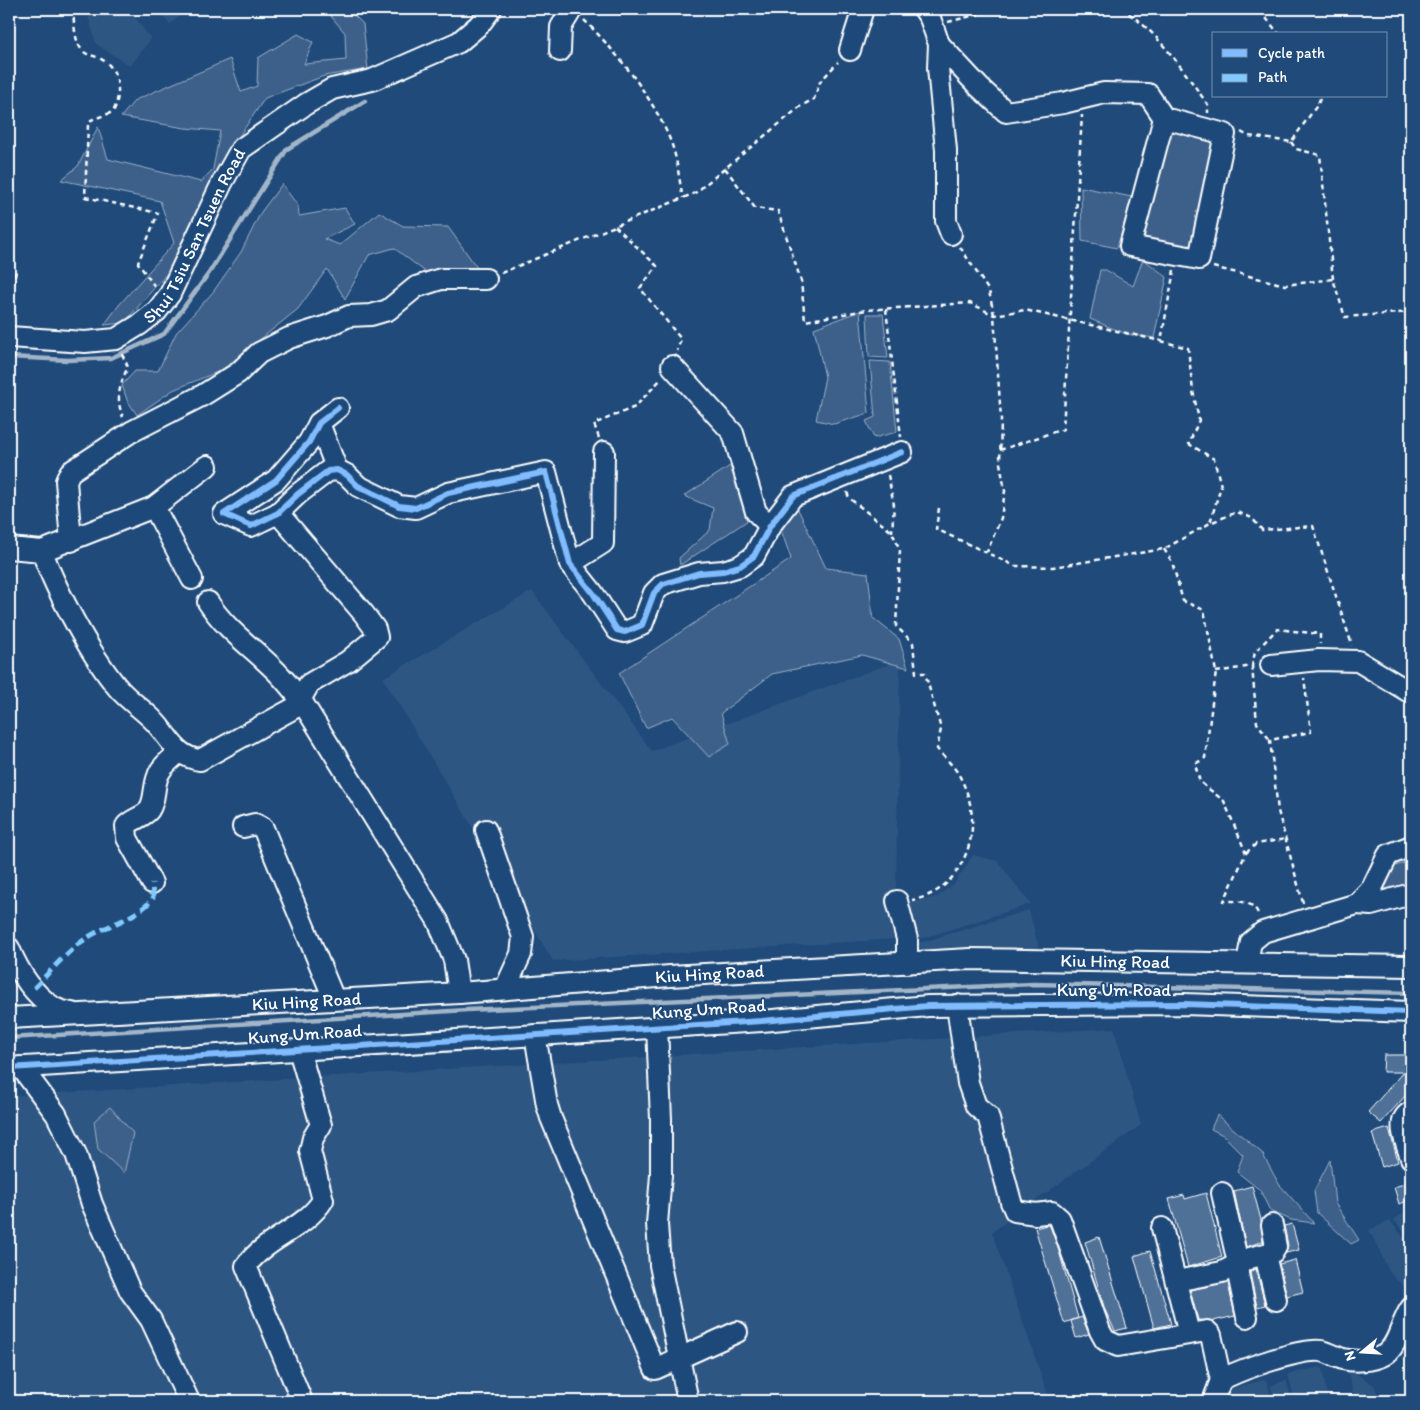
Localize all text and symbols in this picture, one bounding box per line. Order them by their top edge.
legend [1212,32,1388,98]
text: Cycle path [1258,44,1325,62]
text: Path [1258,68,1287,86]
street label: Shui Tsiu San Tsuen Road [139,144,250,328]
street label: Kiu Hing Road [1060,949,1170,973]
street label: Kiu Hing Road [654,960,765,988]
street label: Kung Um Road [1057,979,1171,1001]
street label: Kiu Hing Road [251,987,362,1015]
street label: Kung Um Road [651,994,767,1024]
street label: Kung Um Road [247,1019,363,1049]
north arrow [1338,1328,1388,1378]
text: N [1341,1349,1360,1363]

